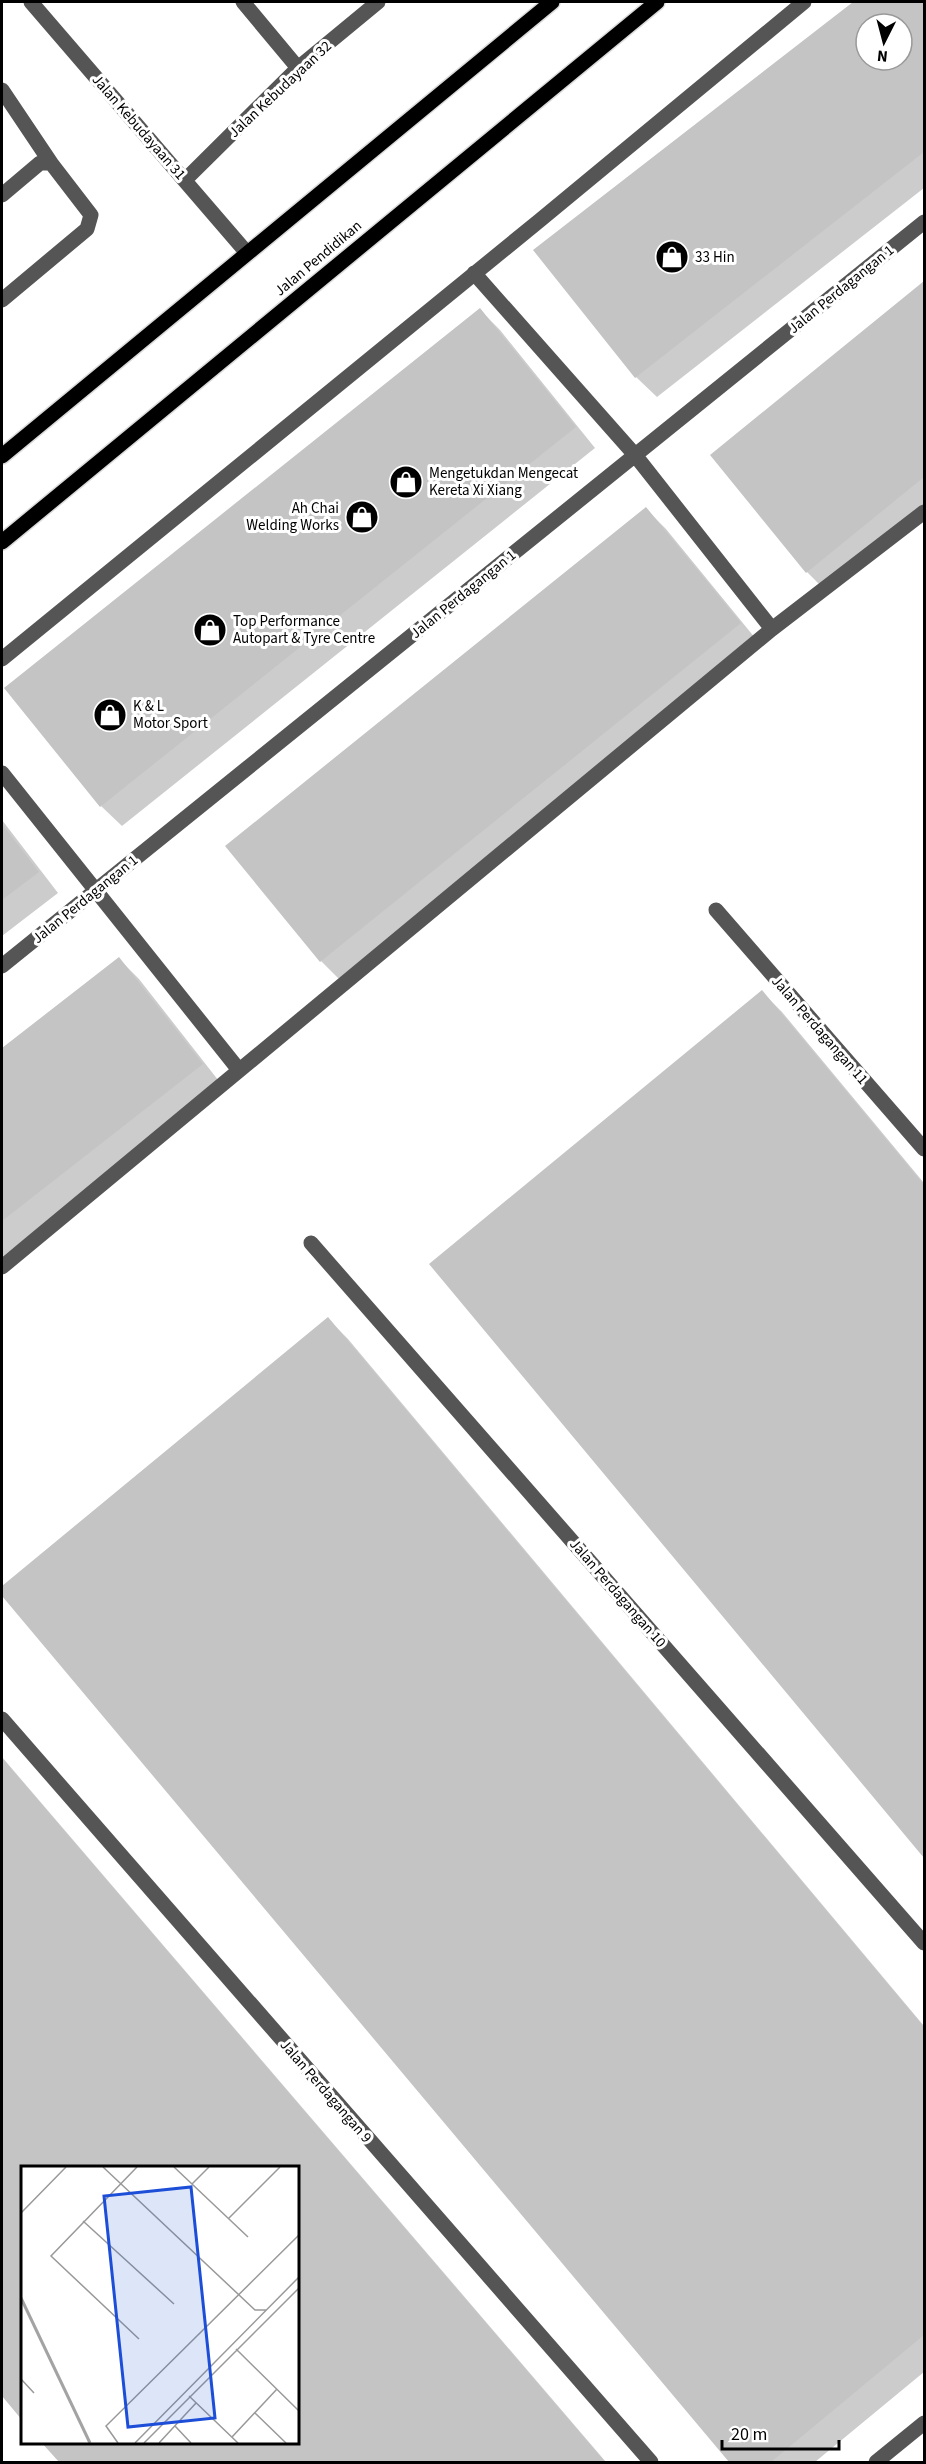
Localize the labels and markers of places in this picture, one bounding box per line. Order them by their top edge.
shop icon: 33 Hin [654,239,690,275]
place label: 33 Hin [695,247,735,268]
place label: Mengetukdan Mengecat Kereta Xi Xiang [429,463,578,501]
shop icon: Mengetukdan Mengecat Kereta Xi Xiang [388,464,424,500]
place label: Ah Chai Welding Works [246,498,339,536]
shop icon: Ah Chai Welding Works [344,499,380,535]
place label: Top Performance Autopart & Tyre Centre [233,611,375,649]
shop icon: Top Performance Autopart & Tyre Centre [192,612,228,648]
place label: K & L Motor Sport [133,696,208,734]
shop icon: K & L Motor Sport [92,697,128,733]

